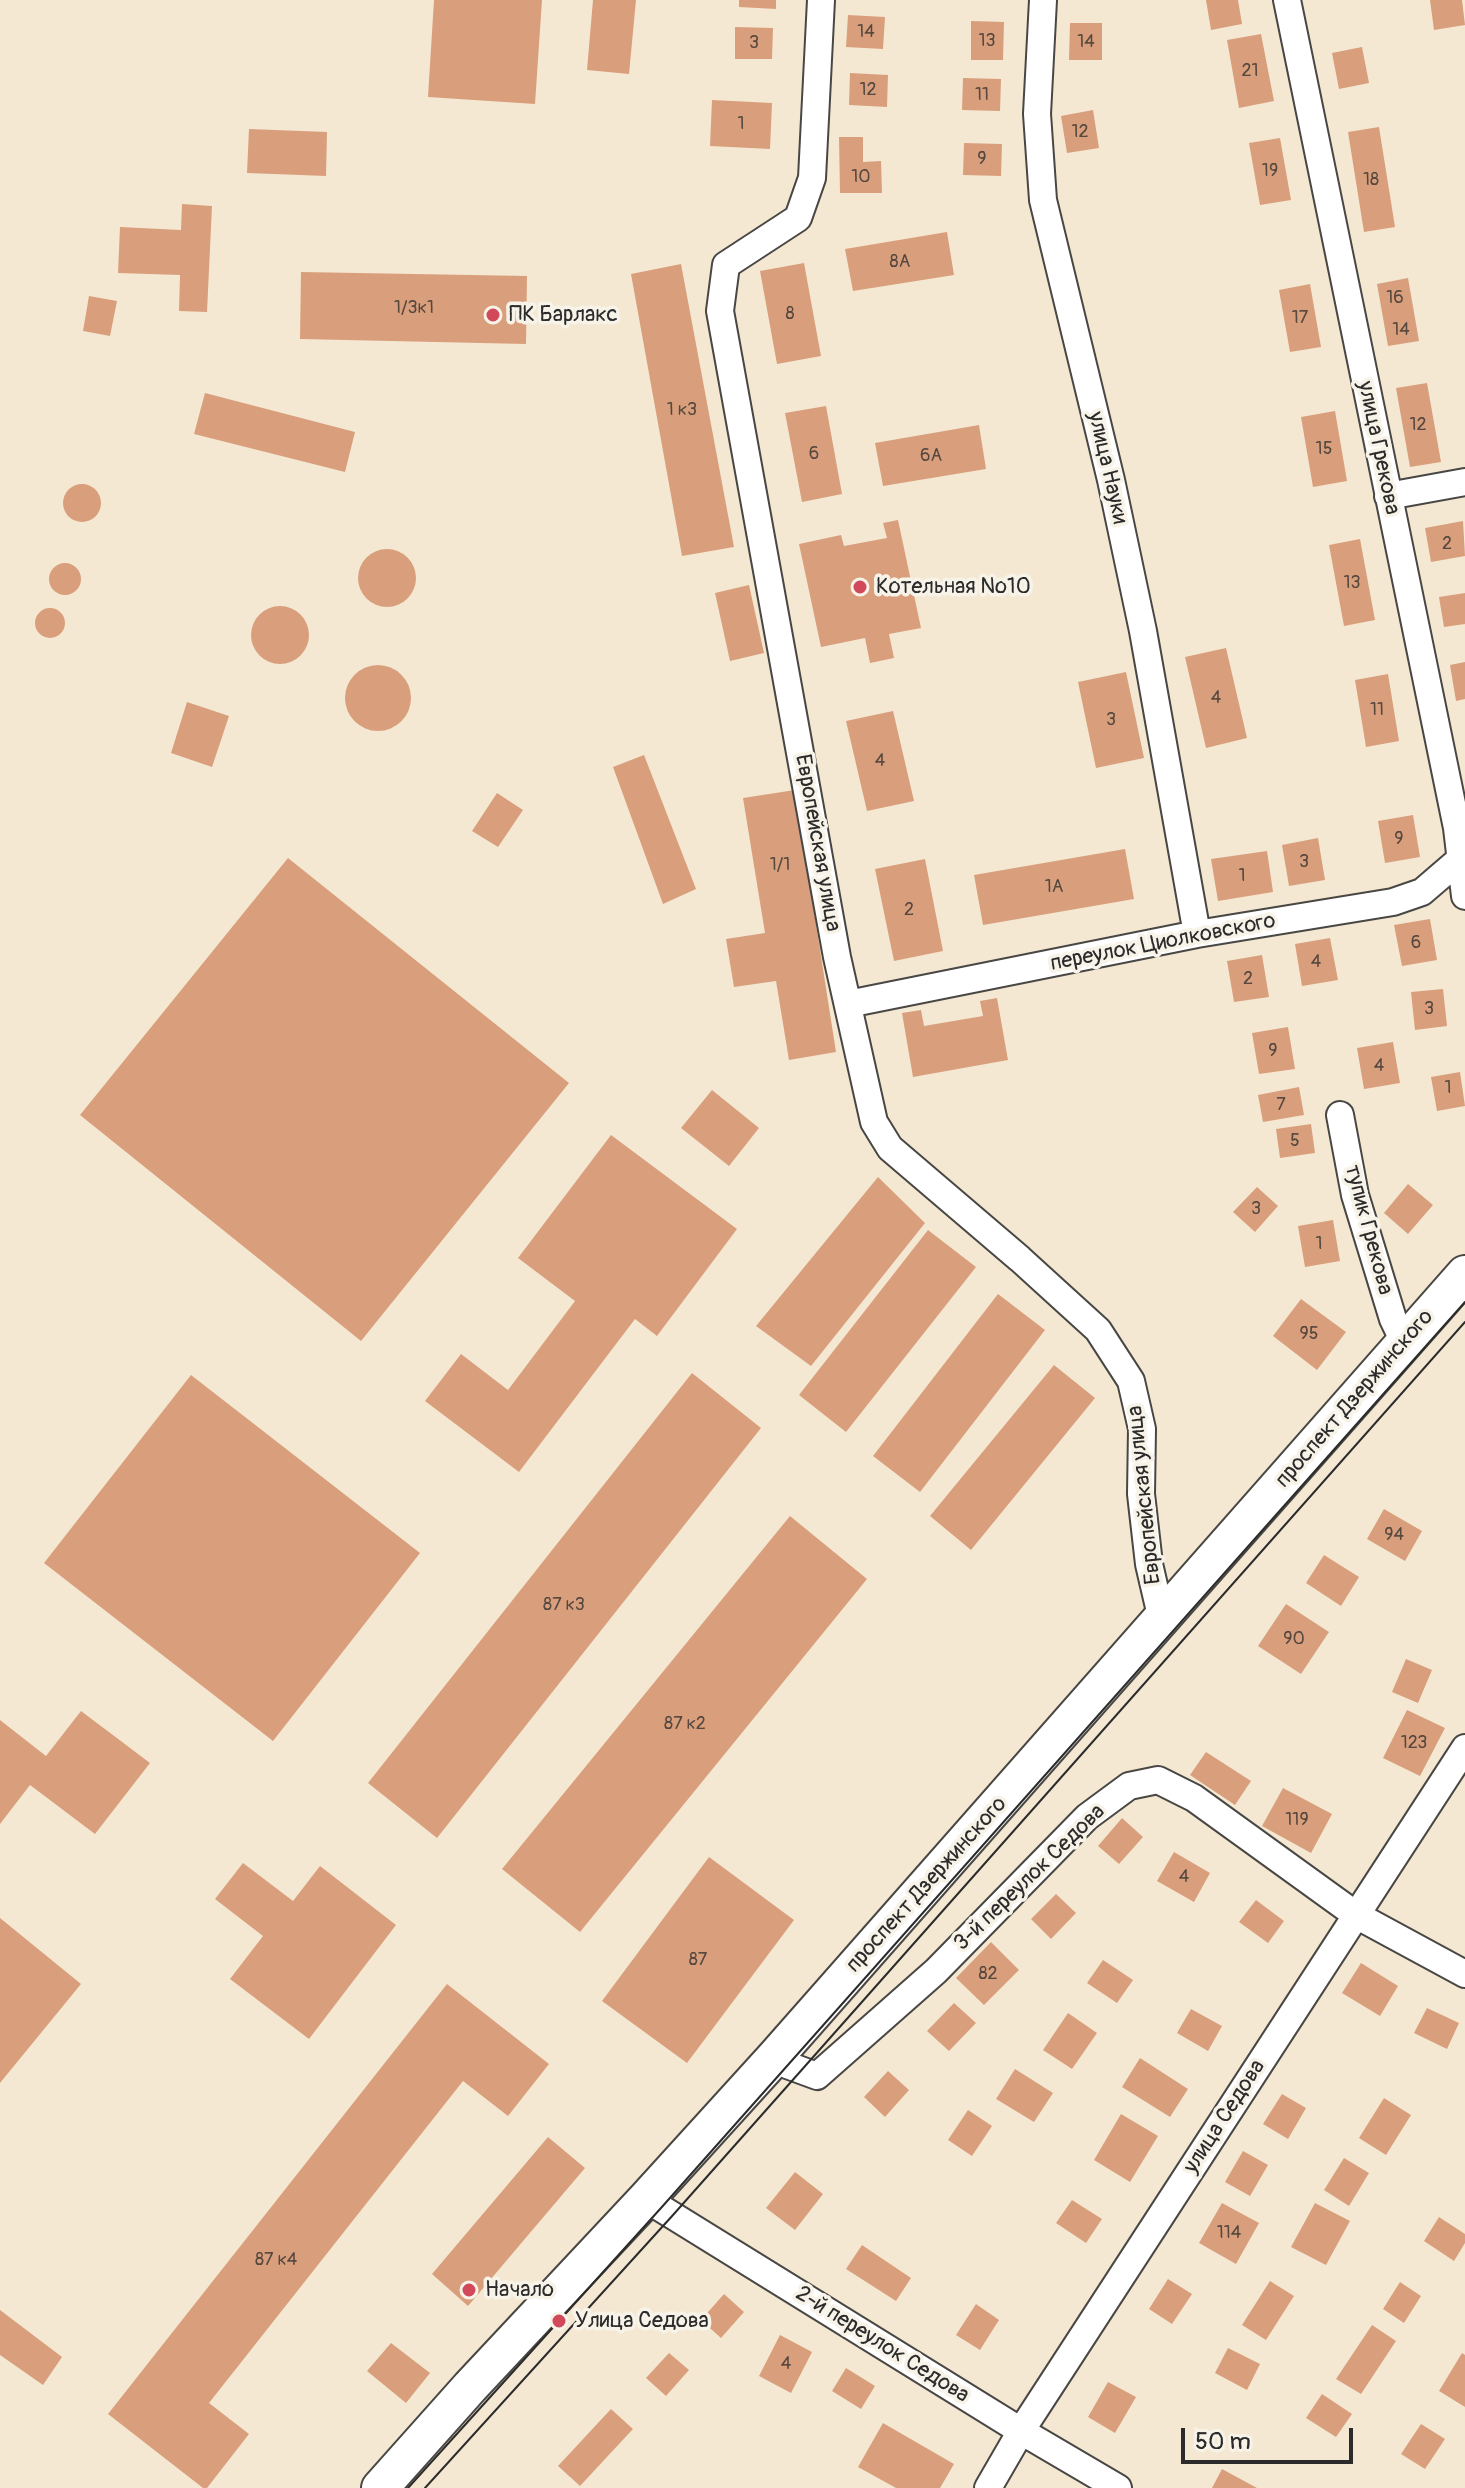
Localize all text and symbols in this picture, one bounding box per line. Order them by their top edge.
house number: 14 [857,21,875,43]
house number: 13 [978,30,996,52]
house number: 14 [1077,31,1095,53]
house number: 3 [749,32,759,54]
house number: 21 [1241,60,1259,82]
house number: 12 [859,79,877,101]
house number: 11 [975,84,989,106]
house number: 1 [737,113,745,135]
house number: 12 [1071,121,1089,143]
house number: 9 [977,148,987,170]
house number: 19 [1262,160,1278,182]
house number: 10 [851,166,871,188]
house number: 18 [1363,169,1379,191]
house number: 8А [890,251,910,273]
house number: 16 [1386,287,1404,309]
house number: 1/3к1 [394,297,434,319]
place label: ПК Барлакс [509,302,618,328]
house number: 8 [785,303,795,325]
marker: ПК Барлакс [484,306,502,324]
house number: 17 [1292,307,1308,329]
house number: 14 [1392,319,1410,341]
street label: улица Грекова [1351,379,1405,517]
house number: 1 к3 [667,399,697,421]
street label: улица Науки [1081,409,1133,527]
house number: 12 [1409,414,1427,436]
house number: 15 [1316,438,1332,460]
house number: 6 [809,443,819,465]
house number: 6А [920,445,942,467]
house number: 2 [1442,533,1452,555]
house number: 13 [1343,572,1361,594]
place label: Котельная №10 [876,574,1031,600]
marker: Котельная №10 [851,578,869,596]
house number: 4 [1211,687,1221,709]
house number: 11 [1370,699,1384,721]
house number: 3 [1106,709,1116,731]
house number: 4 [875,750,885,772]
street label: Европейская улица [788,752,846,934]
house number: 9 [1394,828,1404,850]
house number: 3 [1299,851,1309,873]
house number: 1/1 [770,854,790,876]
house number: 1 [1238,865,1246,887]
house number: 1А [1045,876,1063,898]
house number: 2 [904,899,914,921]
street label: переулок Циолковского [1048,908,1278,978]
house number: 6 [1411,932,1421,954]
house number: 4 [1311,951,1321,973]
house number: 2 [1243,968,1253,990]
house number: 3 [1424,998,1434,1020]
house number: 9 [1268,1040,1278,1062]
house number: 4 [1374,1055,1384,1077]
house number: 1 [1444,1077,1452,1099]
house number: 7 [1276,1094,1286,1116]
house number: 5 [1290,1130,1300,1152]
street label: тупик Грекова [1338,1162,1398,1298]
house number: 3 [1251,1198,1261,1220]
house number: 1 [1315,1233,1323,1255]
street label: проспект Дзержинского [1270,1305,1440,1493]
house number: 95 [1299,1323,1319,1345]
street label: Европейская улица [1122,1404,1168,1586]
house number: 94 [1384,1524,1404,1546]
house number: 87 к3 [543,1594,585,1616]
house number: 90 [1283,1628,1305,1650]
house number: 87 к2 [664,1713,706,1735]
house number: 123 [1401,1732,1427,1754]
street label: проспект Дзержинского [841,1792,1013,1978]
street label: 3-й переулок Седова [949,1799,1111,1957]
house number: 119 [1285,1809,1309,1831]
house number: 4 [1179,1866,1189,1888]
house number: 87 [689,1949,707,1971]
house number: 82 [978,1963,998,1985]
street label: улица Седова [1179,2055,1271,2179]
house number: 114 [1217,2222,1241,2244]
house number: 87 к4 [255,2249,297,2271]
place label: Начало [485,2277,554,2303]
marker: Начало [460,2281,478,2299]
street label: 2-й переулок Седова [790,2281,974,2409]
place label: Улица Седова [575,2308,709,2334]
marker: Улица Седова [550,2312,568,2330]
house number: 4 [781,2353,791,2375]
scale bar [1185,2412,1357,2462]
text: 50 m [1195,2427,1251,2456]

